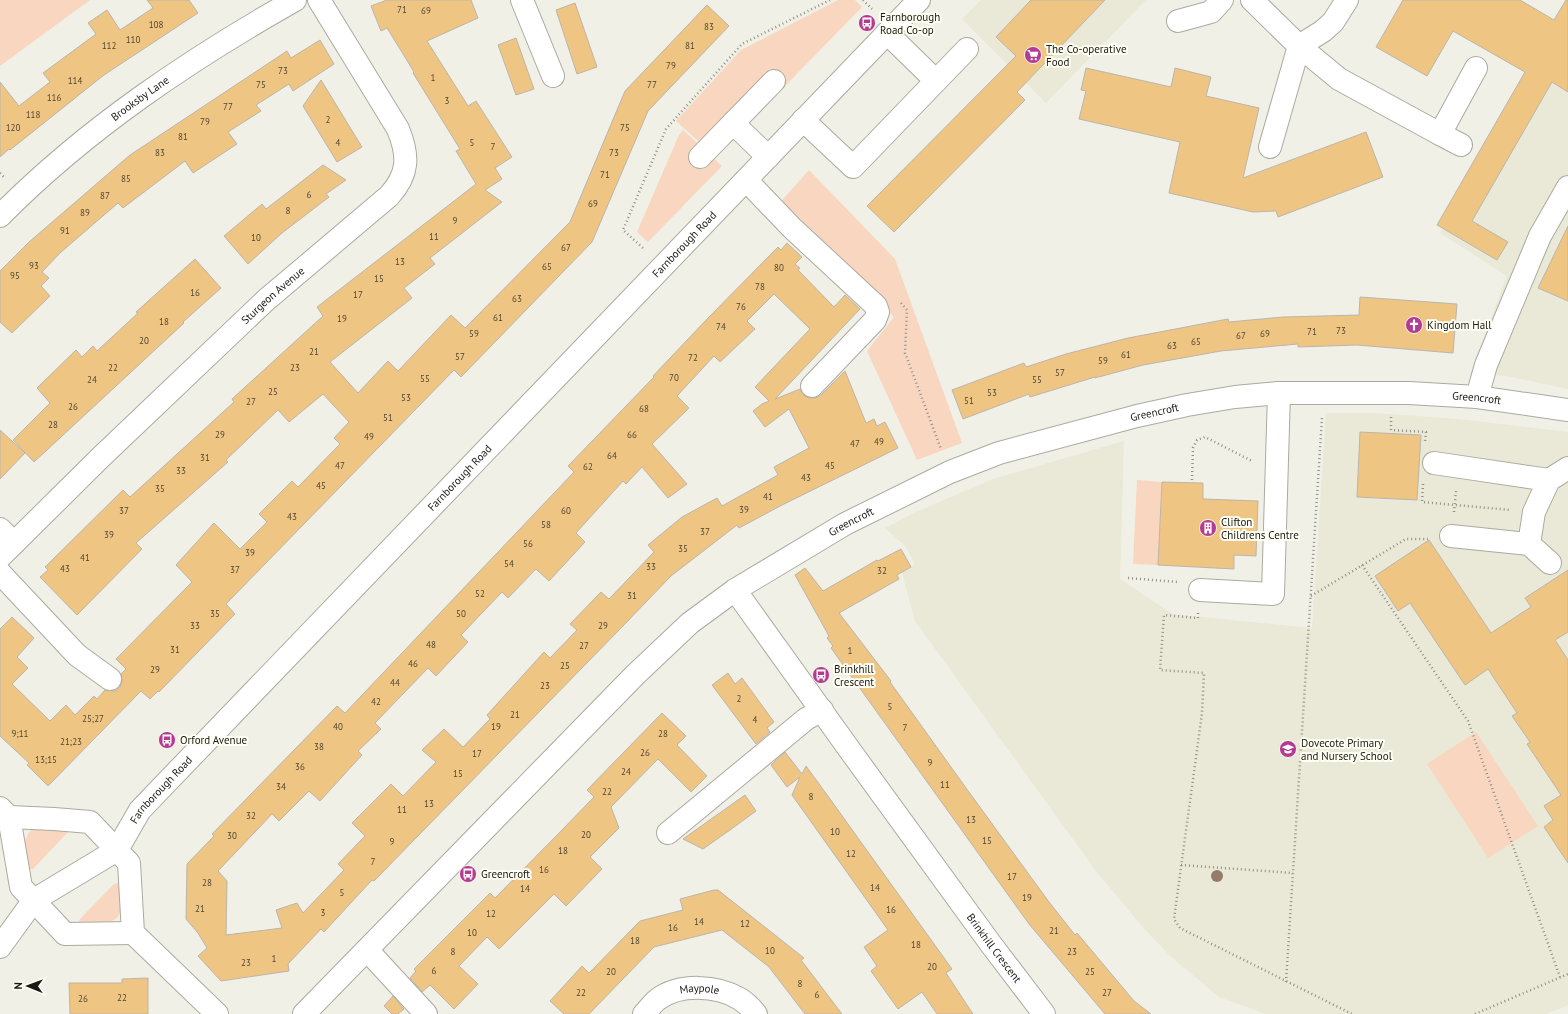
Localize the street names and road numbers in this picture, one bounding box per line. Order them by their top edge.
street label: Brooksby Lane [108,73,172,124]
street label: Farnborough Road [649,208,719,280]
street label: Sturgeon Avenue [238,263,307,327]
street label: Greencroft [1452,389,1502,407]
street label: Greencroft [1129,400,1180,425]
street label: Farnborough Road [424,442,495,514]
street label: Greencroft [826,504,876,539]
street label: Farnborough Road [127,753,195,826]
street label: Brinkhill Crescent [964,911,1025,986]
street label: Maypole [678,981,721,997]

